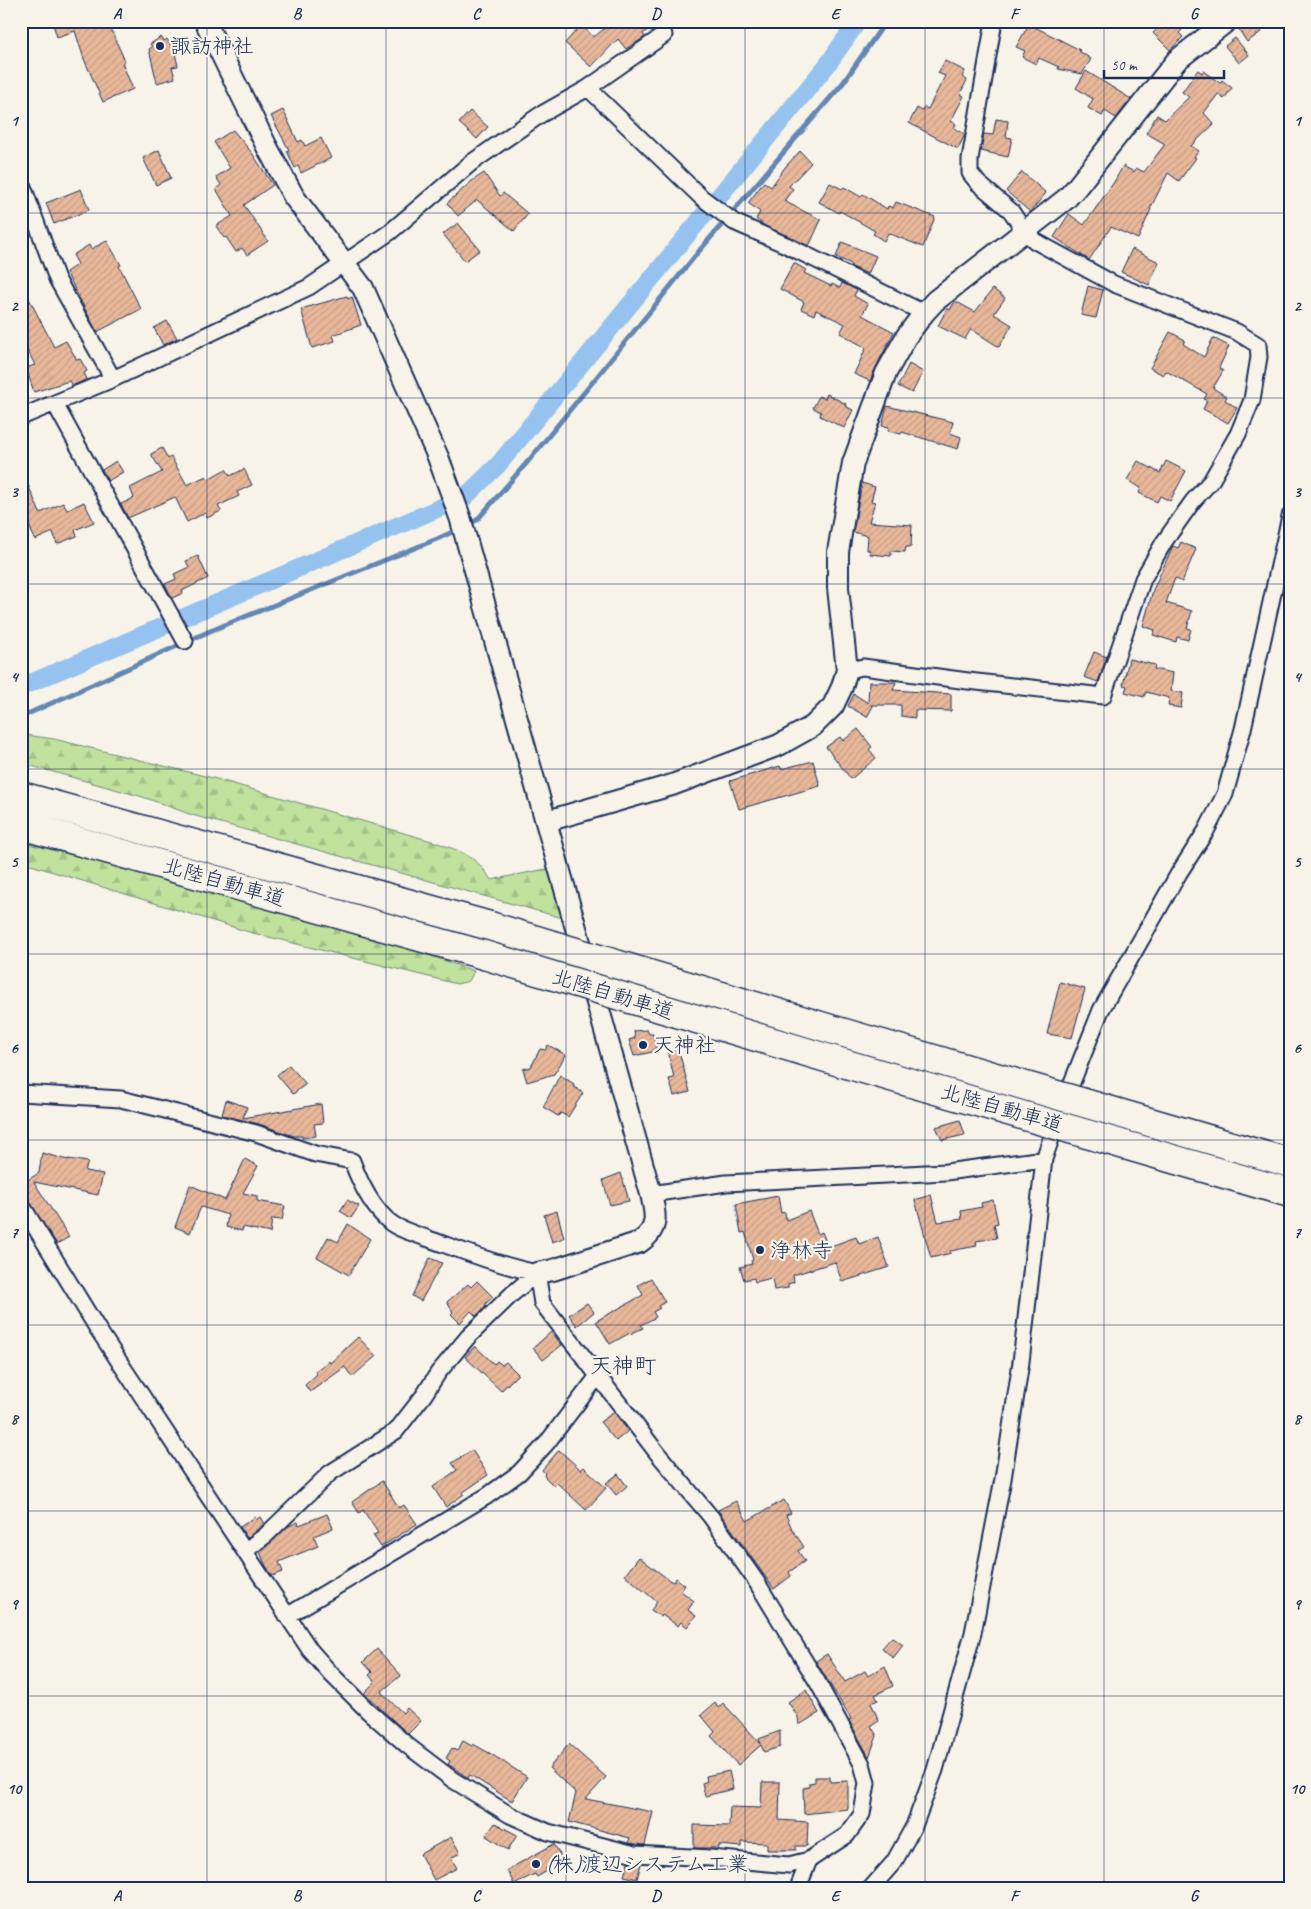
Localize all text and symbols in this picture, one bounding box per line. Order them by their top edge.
text: A [113,4,123,24]
text: B [293,4,303,24]
text: C [472,4,482,24]
text: D [651,4,662,24]
text: E [831,4,842,24]
text: F [1010,4,1021,24]
text: G [1190,4,1200,24]
place label: 諏訪神社 [170,33,254,59]
marker: 諏訪神社 [154,40,166,52]
scale bar [1104,48,1224,80]
text: 50 m [1111,56,1138,75]
text: 1 [10,111,19,131]
text: 1 [1293,111,1302,131]
text: 2 [10,296,19,316]
text: 2 [1293,296,1302,316]
text: 3 [10,482,19,502]
text: 3 [1293,482,1302,502]
text: 4 [10,667,19,687]
text: 4 [1293,667,1302,687]
text: 5 [11,852,20,872]
street label: 北陸自動車道 [160,852,288,912]
text: 5 [1294,852,1303,872]
street label: 北陸自動車道 [549,963,677,1025]
place label: 天神社 [653,1032,716,1058]
text: 6 [10,1038,19,1058]
text: 6 [1293,1038,1302,1058]
marker: 天神社 [637,1039,649,1051]
street label: 北陸自動車道 [938,1078,1066,1138]
text: 7 [10,1223,19,1243]
text: 7 [1293,1223,1302,1243]
place label: 浄林寺 [770,1237,833,1263]
marker: 浄林寺 [754,1244,766,1256]
district label: 天神町 [590,1352,656,1380]
text: 8 [10,1409,19,1429]
text: 8 [1293,1409,1302,1429]
text: 9 [10,1594,19,1614]
text: 9 [1293,1594,1302,1614]
text: 10 [7,1779,23,1799]
text: 10 [1290,1779,1306,1799]
place label: (株)渡辺システム工業 [546,1851,748,1877]
marker: (株)渡辺システム工業 [530,1858,542,1870]
text: A [113,1886,123,1906]
text: B [293,1886,303,1906]
text: C [472,1886,482,1906]
text: D [651,1886,662,1906]
text: E [831,1886,842,1906]
text: F [1010,1886,1021,1906]
text: G [1190,1886,1200,1906]

